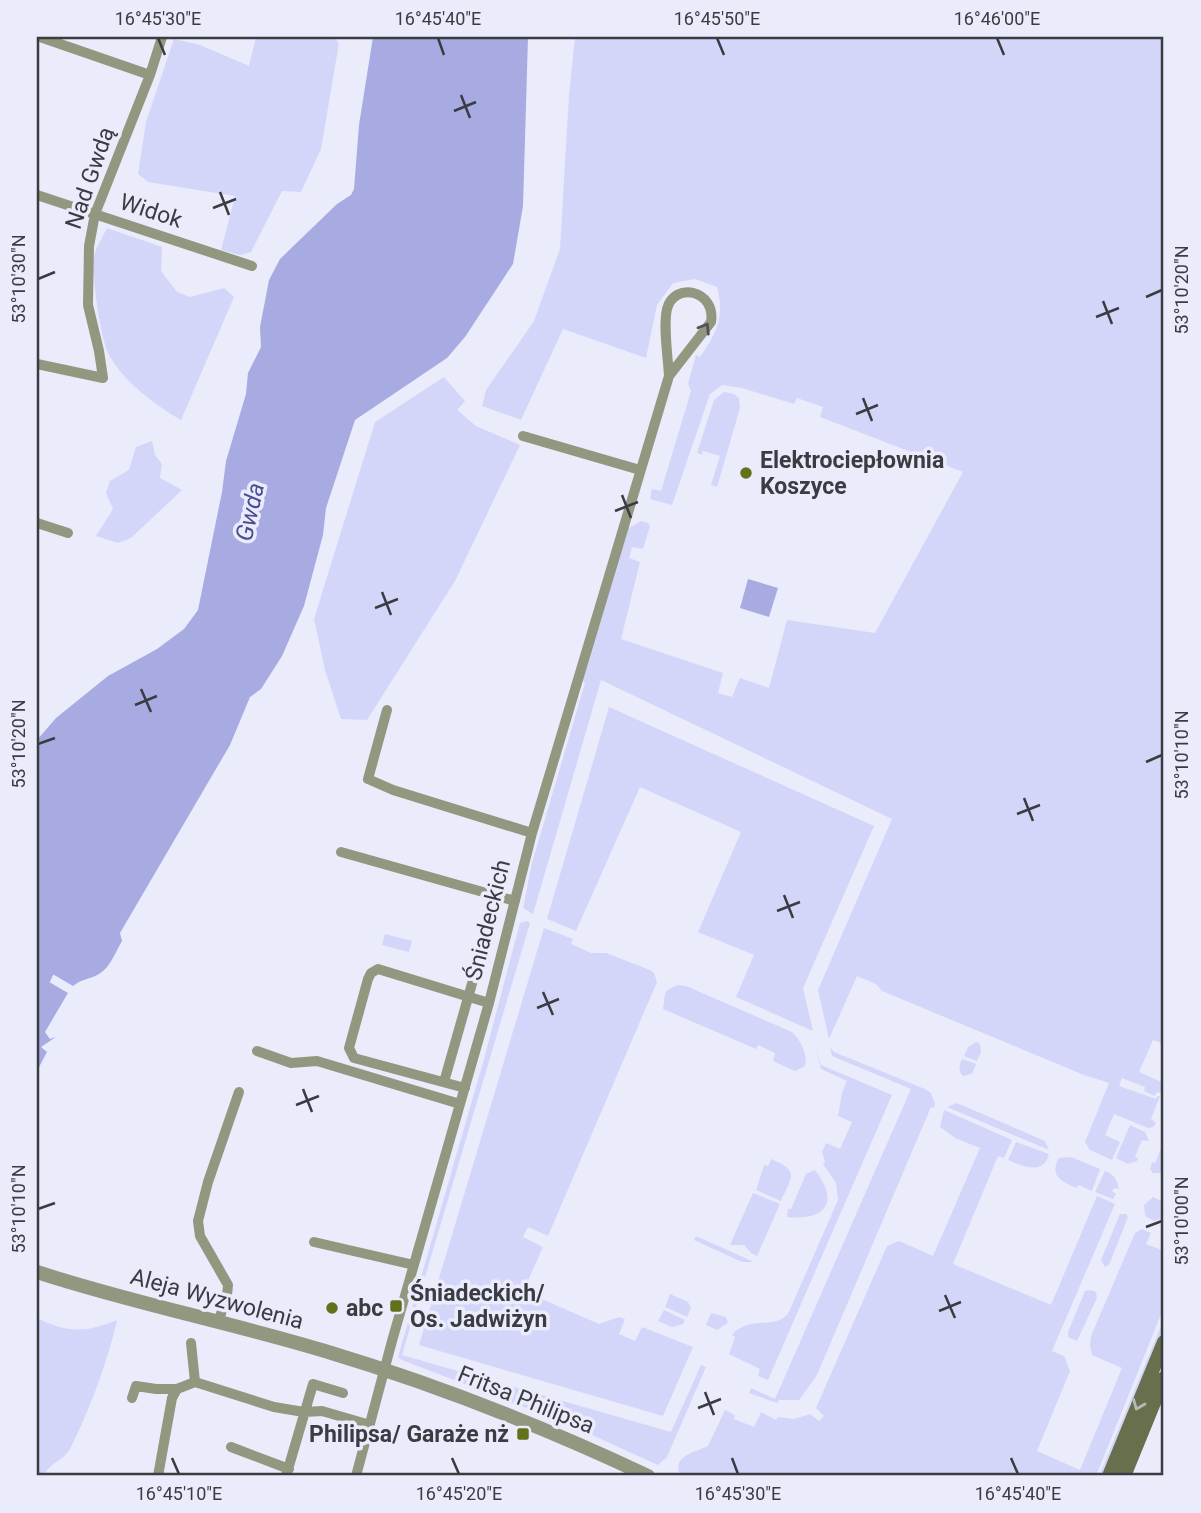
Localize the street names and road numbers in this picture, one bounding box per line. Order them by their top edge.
street label: Nad Gwdą [60,123,120,233]
street label: Widok [117,188,186,234]
street label: Śniadeckich [459,857,516,983]
street label: Aleja Wyzwolenia [127,1263,307,1335]
street label: Fritsa Philipsa [454,1360,598,1440]

